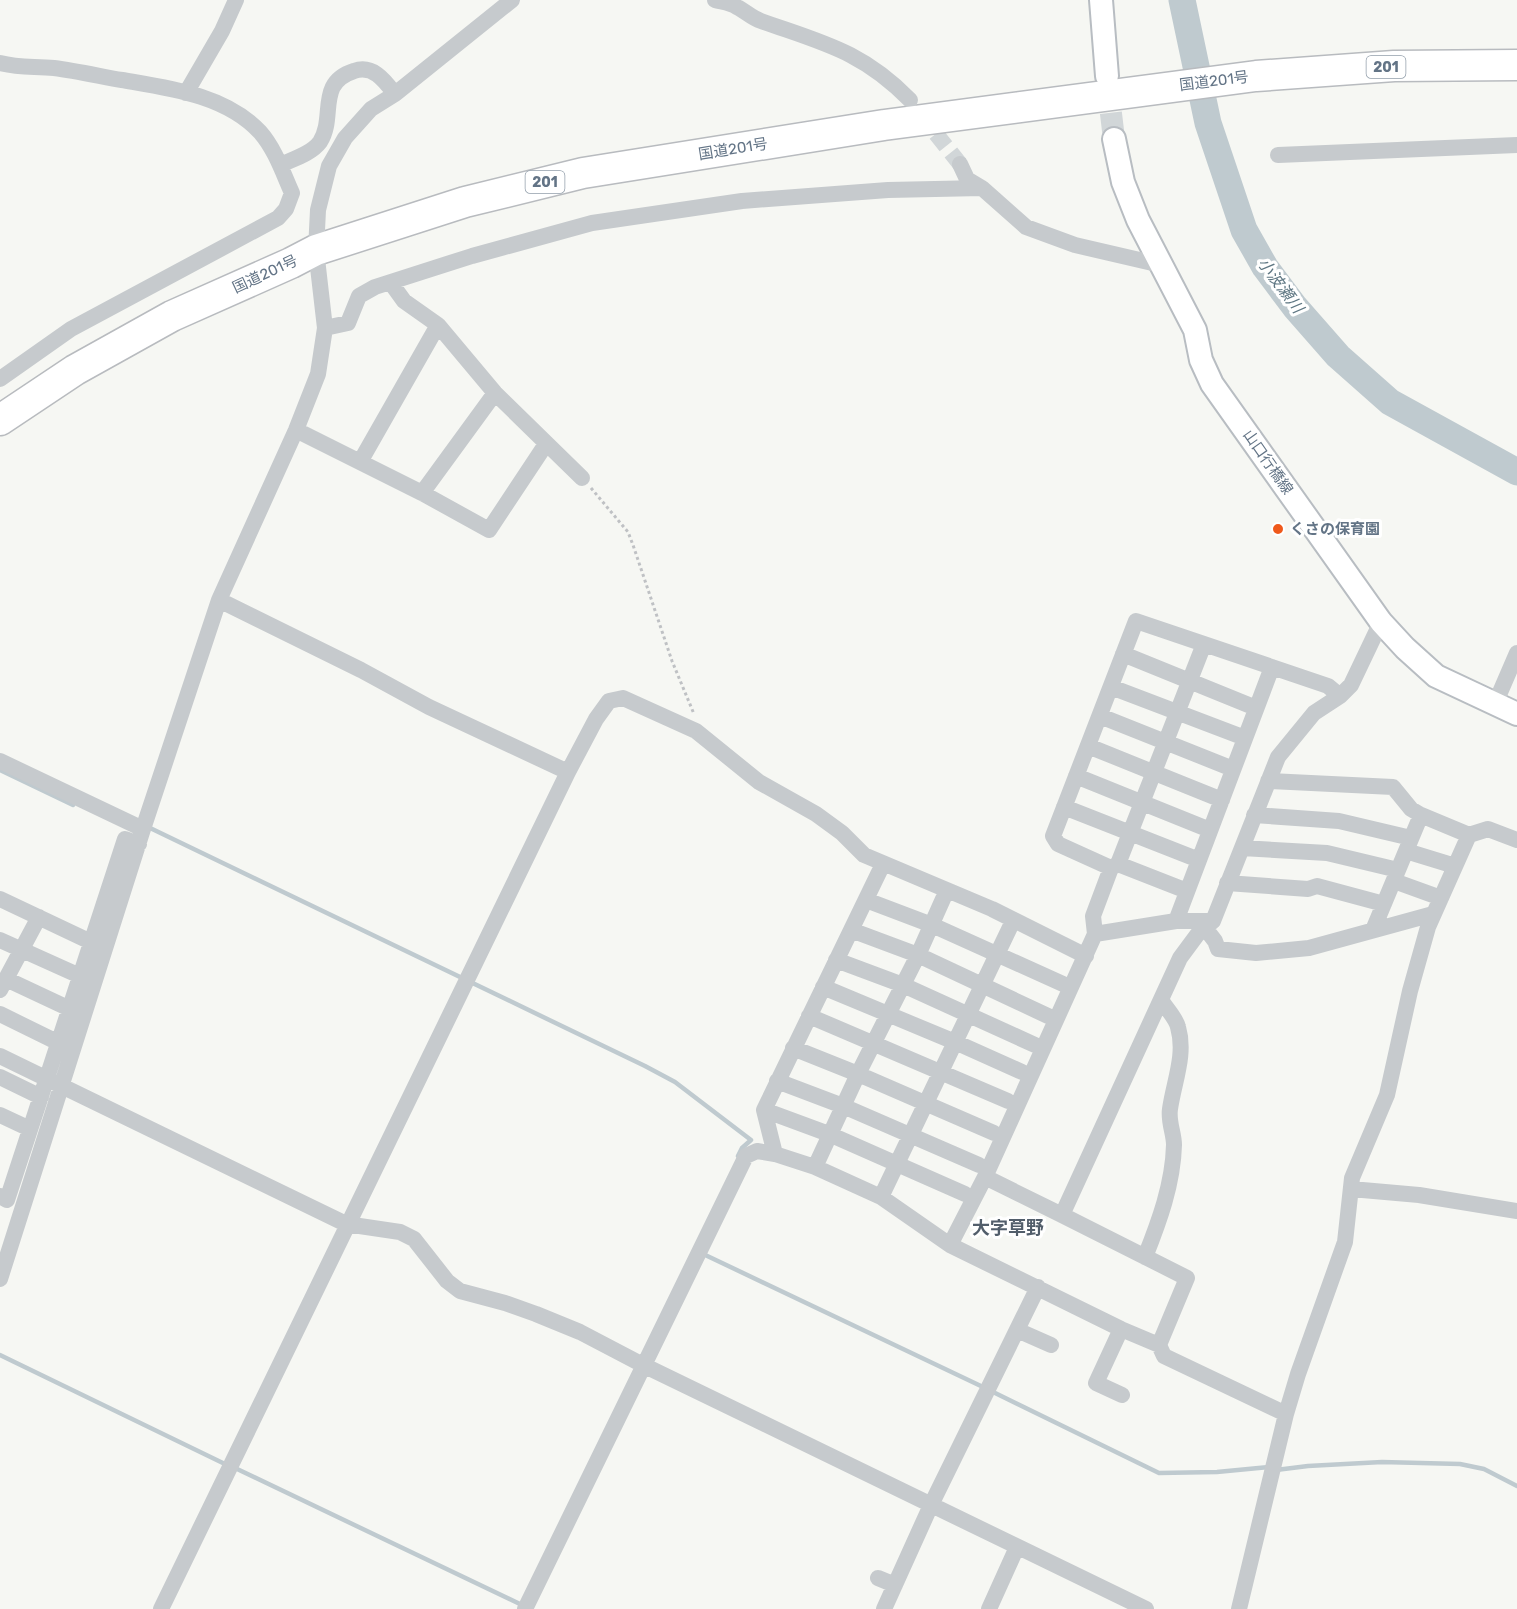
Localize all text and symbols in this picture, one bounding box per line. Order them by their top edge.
road number: 201 [1366,56,1406,78]
street label: 国道201号 [1178,68,1250,94]
street label: 国道201号 [697,135,769,163]
road number: 201 [526,171,564,193]
street label: 国道201号 [230,251,300,297]
water label: 小波瀬川 [1254,254,1309,318]
street label: 山口行橋線 [1239,426,1297,498]
place label: くさの保育園 [1290,520,1380,538]
marker: くさの保育園 [1271,522,1285,536]
district label: 大字草野 [972,1217,1044,1239]

